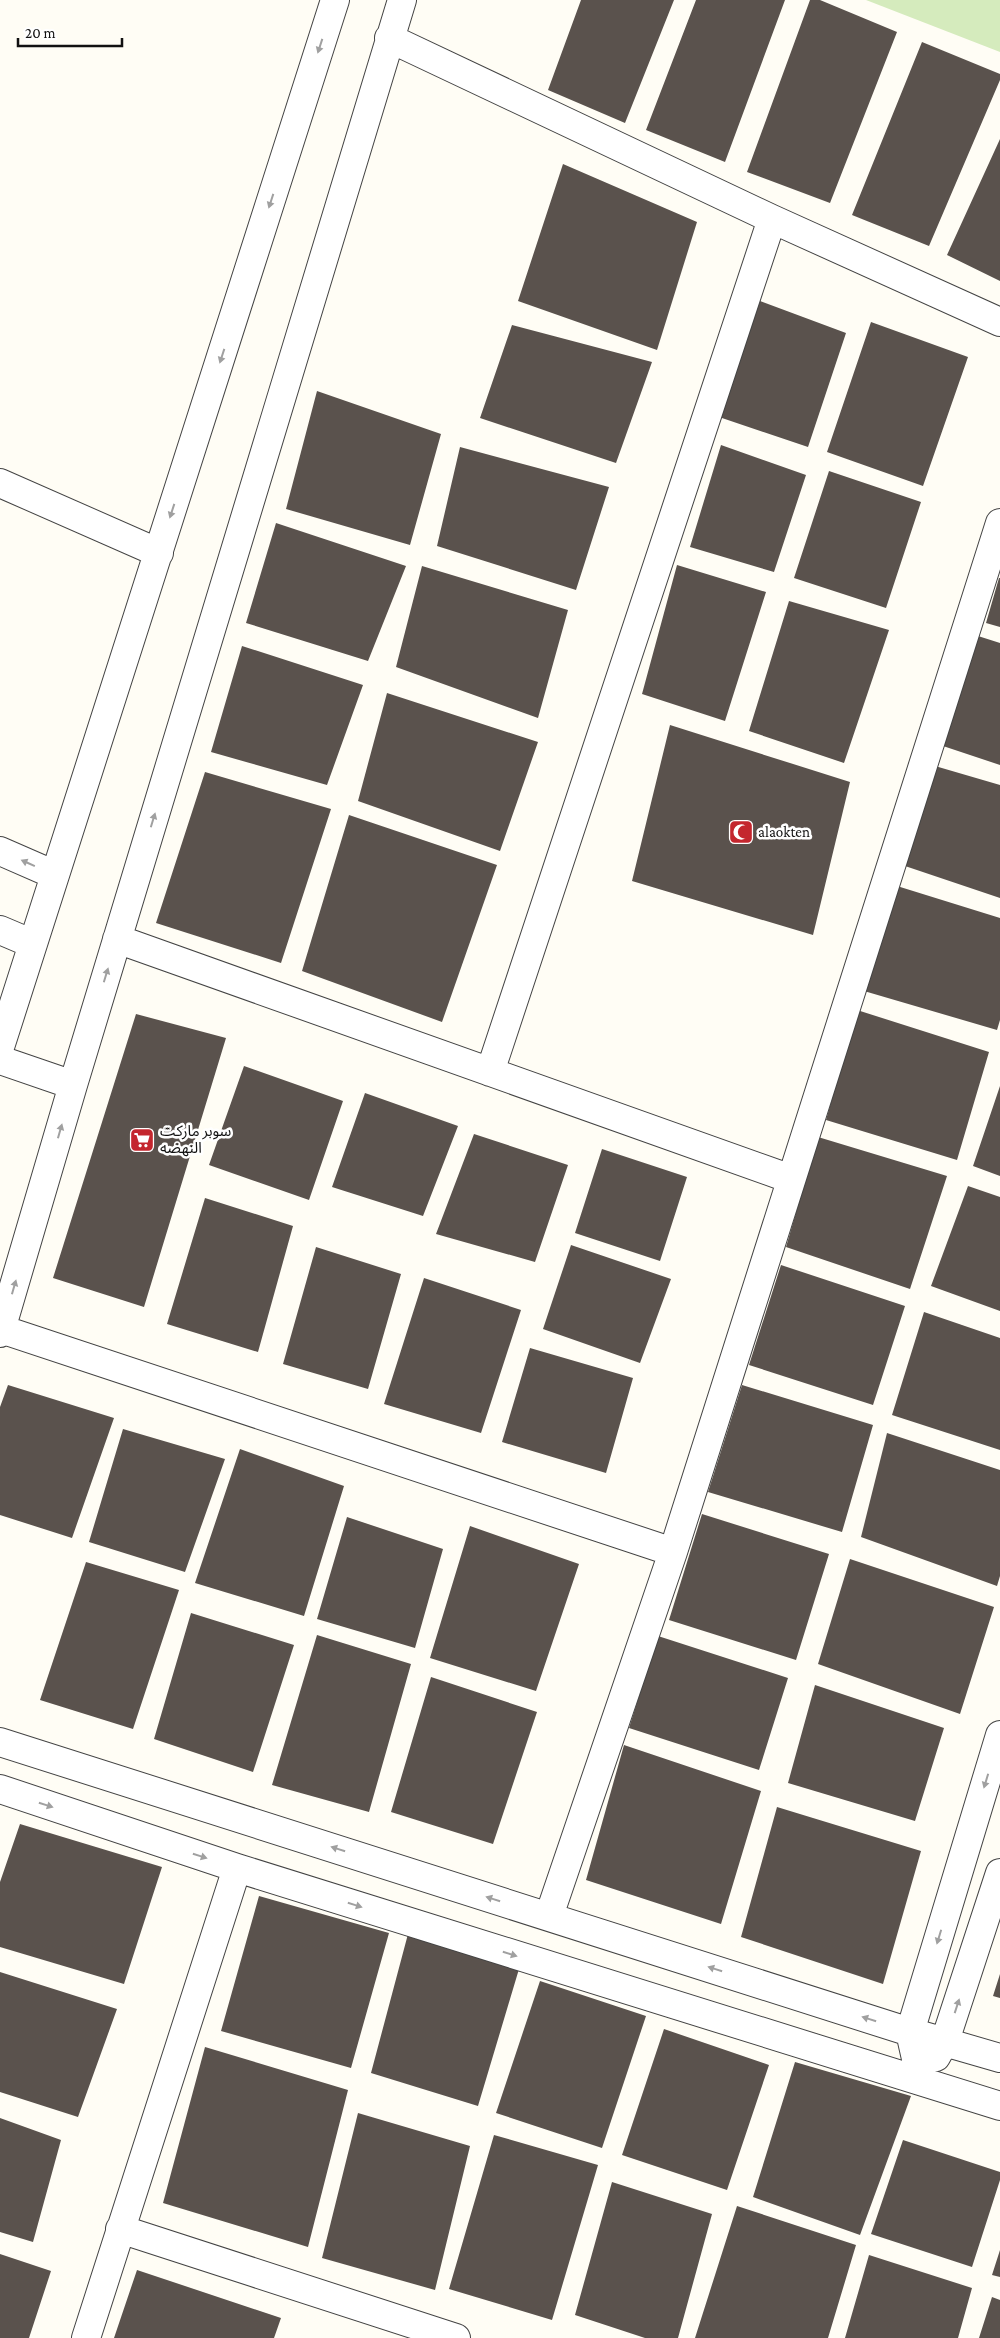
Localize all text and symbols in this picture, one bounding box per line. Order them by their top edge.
scale bar [18,15,121,47]
text: 20 m [25,25,56,41]
one-way arrow [316,39,324,54]
one-way arrow [267,194,274,209]
one-way arrow [217,349,225,364]
one-way arrow [168,504,176,519]
one-way arrow [150,812,158,827]
mosque icon: alaokten [728,819,754,845]
place label: alaokten [758,824,810,840]
one-way arrow [21,858,35,866]
one-way arrow [103,967,111,982]
one-way arrow [56,1123,64,1138]
place label: سوبر ماركت النهضه [160,1123,232,1157]
supermarket icon: سوبر ماركت النهضه [129,1127,155,1153]
one-way arrow [10,1279,18,1294]
one-way arrow [981,1774,989,1789]
one-way arrow [39,1801,54,1809]
one-way arrow [331,1845,346,1853]
one-way arrow [193,1853,208,1860]
one-way arrow [486,1894,501,1902]
one-way arrow [348,1902,363,1910]
one-way arrow [934,1929,942,1944]
one-way arrow [503,1950,518,1958]
one-way arrow [707,1965,722,1973]
one-way arrow [953,1999,961,2014]
one-way arrow [862,2015,877,2022]

